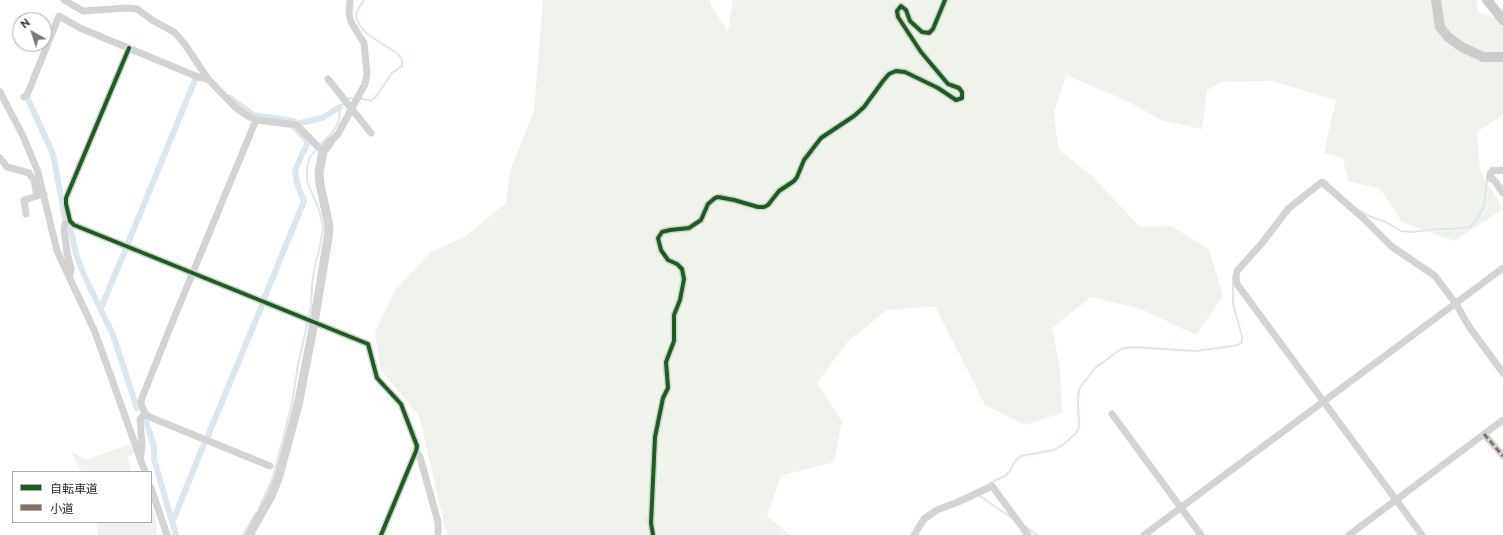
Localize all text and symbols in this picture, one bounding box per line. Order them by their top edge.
north arrow [12,12,52,52]
text: N [18,16,32,31]
legend [12,471,152,523]
text: 自転車道 [50,482,98,495]
text: 小道 [50,502,74,515]

